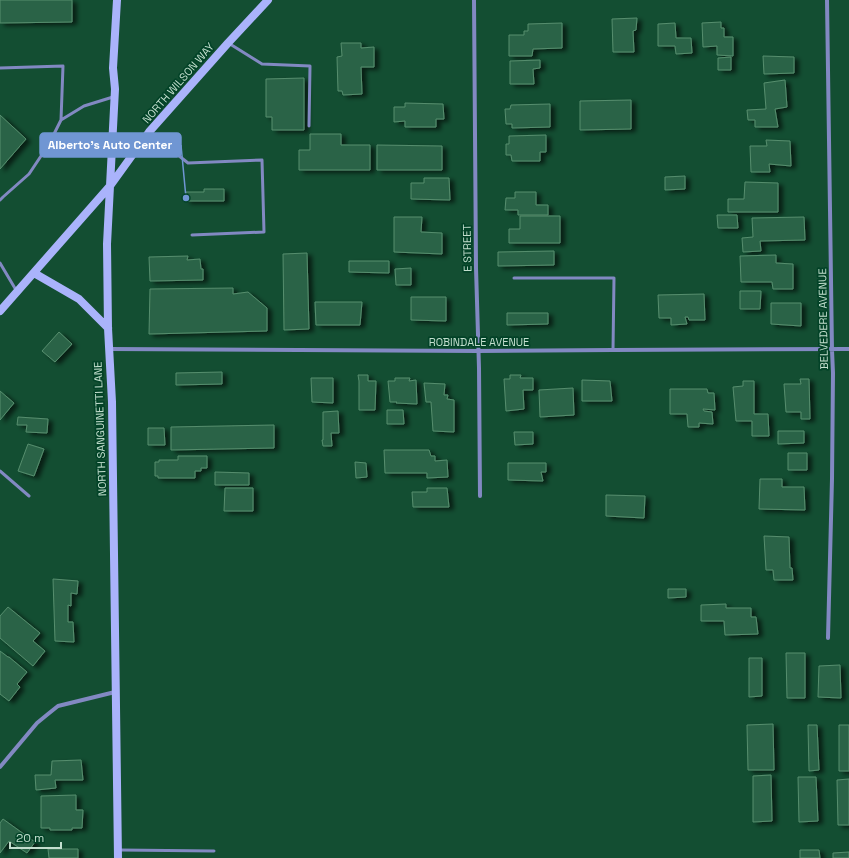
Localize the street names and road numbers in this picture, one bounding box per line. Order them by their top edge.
street label: NORTH WILSON WAY [139,40,217,126]
street label: E STREET [460,224,474,272]
street label: BELVEDERE AVENUE [815,268,831,370]
street label: ROBINDALE AVENUE [429,335,529,349]
street label: NORTH SANGUINETTI LANE [91,361,109,497]

